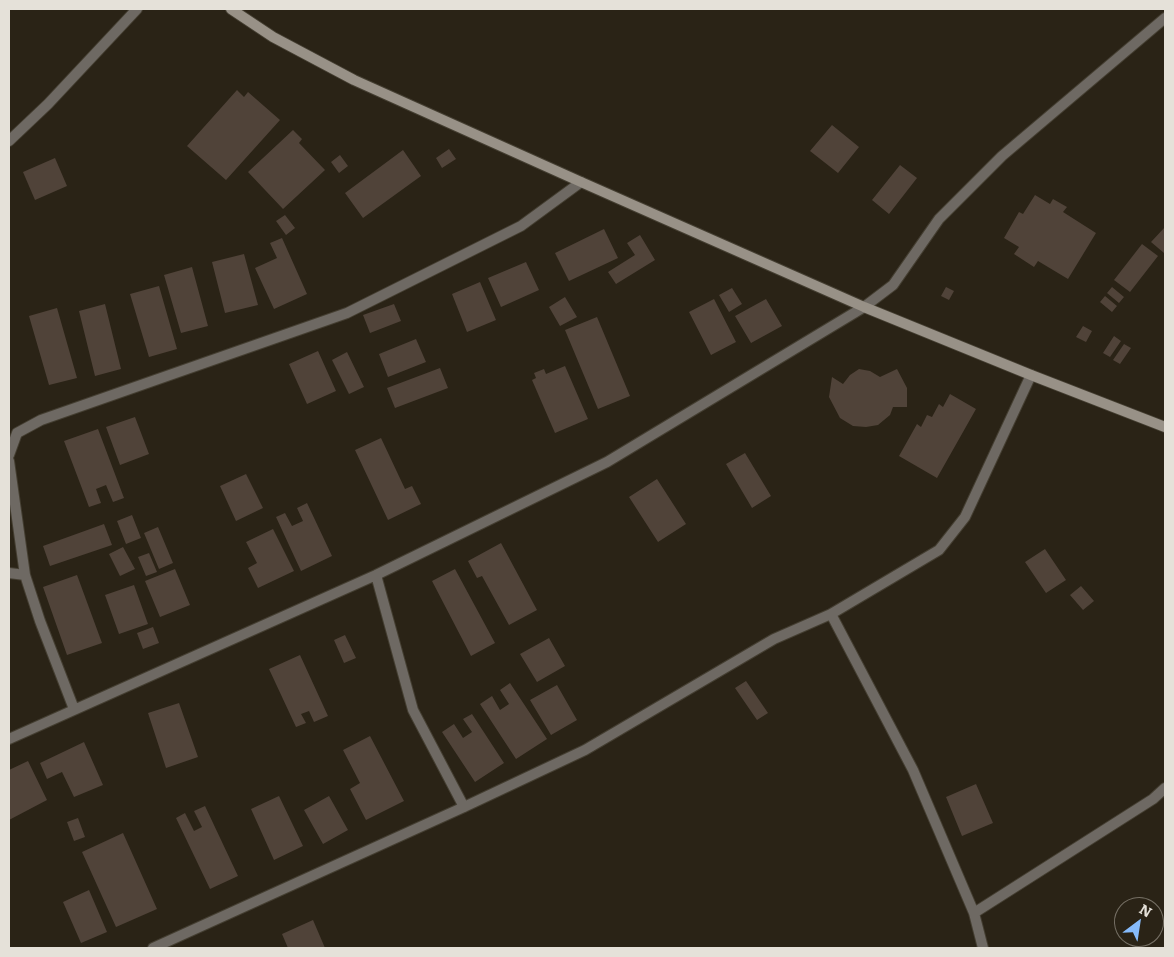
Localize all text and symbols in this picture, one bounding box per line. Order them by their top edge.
north arrow [1114,897,1164,947]
text: N [1136,898,1156,922]

